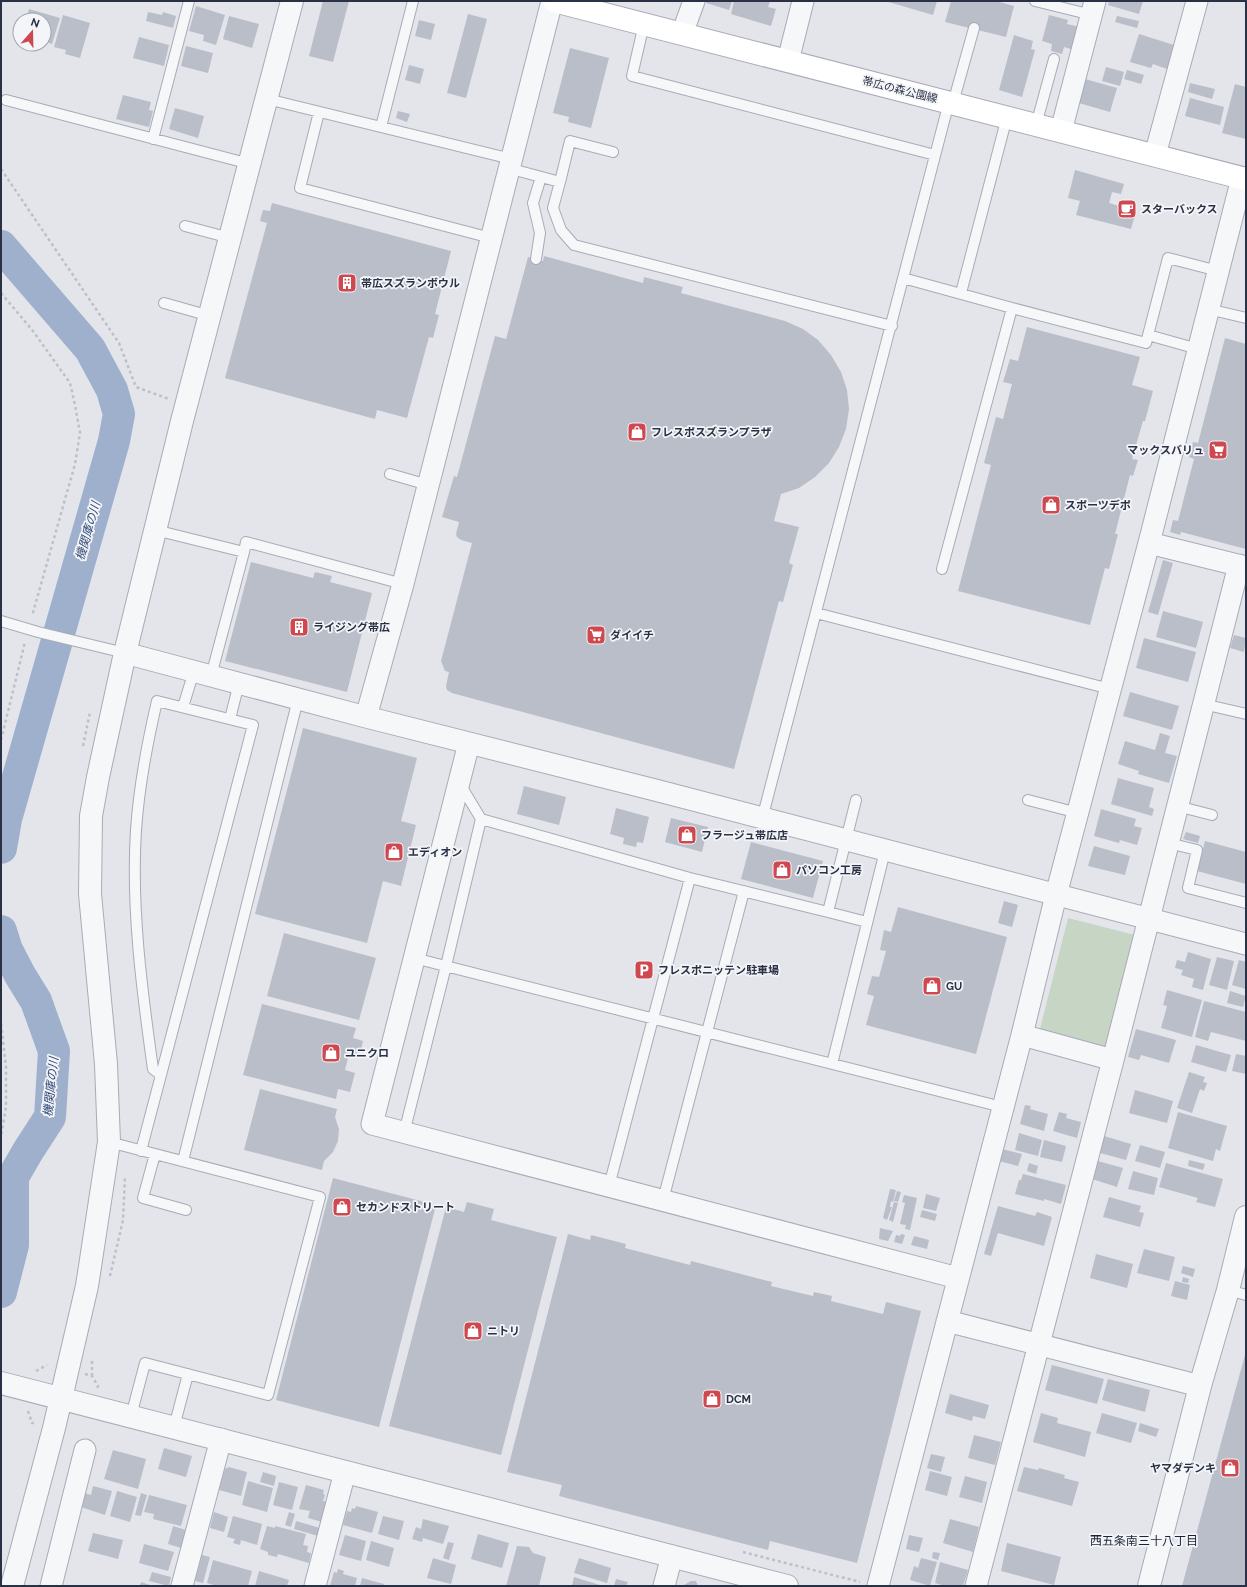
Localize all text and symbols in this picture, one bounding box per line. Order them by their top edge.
north arrow [12,12,52,52]
text: N [29,16,41,31]
street label: 帯広の森公園線 [861,74,939,106]
cafe icon: スターバックス [1116,198,1138,220]
place label: スターバックス [1141,203,1218,216]
building icon: 帯広スズランボウル [336,272,358,294]
place label: 帯広スズランボウル [361,277,460,290]
shop icon: フレスポスズランプラザ [626,421,648,443]
place label: フレスポスズランプラザ [651,426,772,439]
supermarket icon: マックスバリュ [1207,439,1229,461]
place label: マックスバリュ [1127,444,1204,457]
shop icon: スポーツデポ [1040,494,1062,516]
water label: 機関庫の川 [73,498,104,562]
place label: スポーツデポ [1065,499,1131,512]
building icon: ライジング帯広 [288,616,310,638]
place label: ライジング帯広 [313,621,390,634]
supermarket icon: ダイイチ [585,624,607,646]
place label: ダイイチ [610,629,654,642]
shop icon: フラージュ帯広店 [676,824,698,846]
place label: フラージュ帯広店 [701,829,788,842]
shop icon: エディオン [383,841,405,863]
place label: エディオン [408,846,462,859]
shop icon: パソコン工房 [771,859,793,881]
place label: パソコン工房 [796,864,862,877]
parking icon: フレスポニッテン駐車場 [633,959,655,981]
place label: フレスポニッテン駐車場 [658,964,779,977]
shop icon: GU [921,975,943,997]
place label: GU [946,980,962,993]
shop icon: ユニクロ [320,1042,342,1064]
place label: ユニクロ [345,1047,389,1060]
water label: 機関庫の川 [41,1054,61,1118]
shop icon: セカンドストリート [331,1196,353,1218]
place label: セカンドストリート [356,1201,455,1214]
shop icon: ニトリ [462,1320,484,1342]
place label: ニトリ [487,1325,520,1338]
shop icon: DCM [701,1388,723,1410]
place label: DCM [726,1393,751,1406]
shop icon: ヤマダデンキ [1219,1457,1241,1479]
place label: ヤマダデンキ [1150,1462,1216,1475]
district label: 西五条南三十八丁目 [1090,1534,1198,1548]

